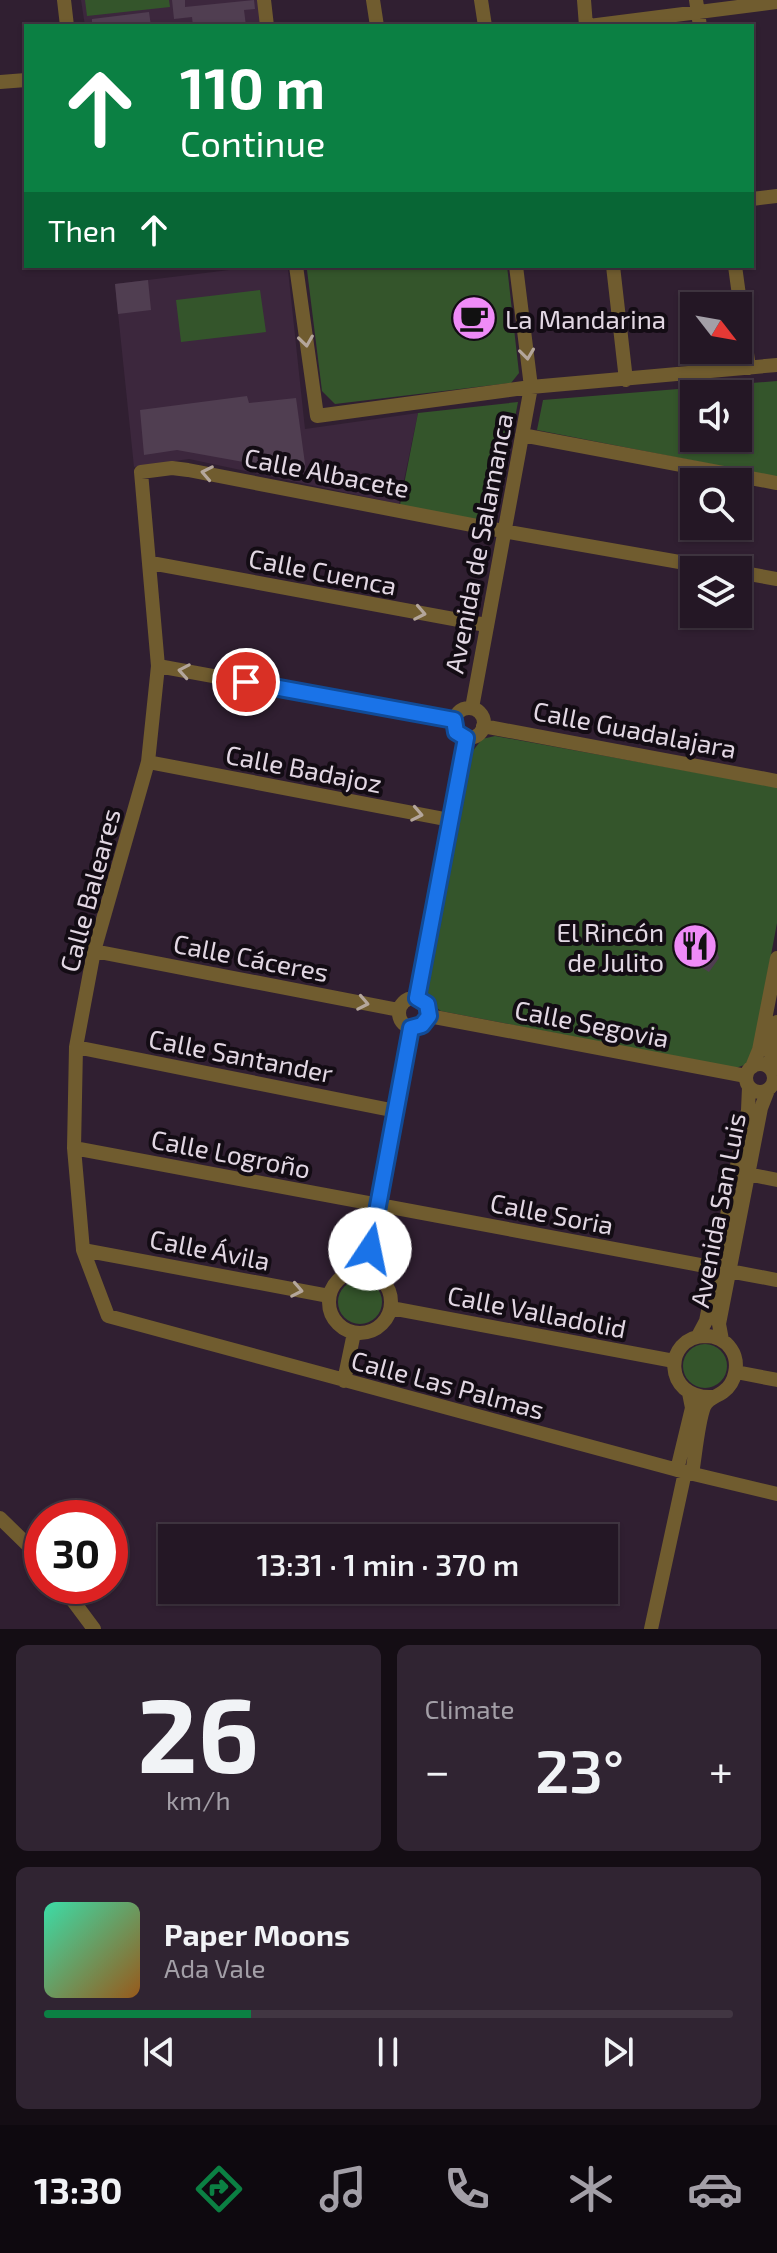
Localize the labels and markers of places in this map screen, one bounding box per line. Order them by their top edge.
cafe icon: La Mandarina [450,294,498,342]
place label: La Mandarina [505,303,666,334]
pin [212,648,280,716]
place label: El Rincón de Julito [557,916,664,977]
restaurant icon: El Rincón de Julito [671,922,719,970]

